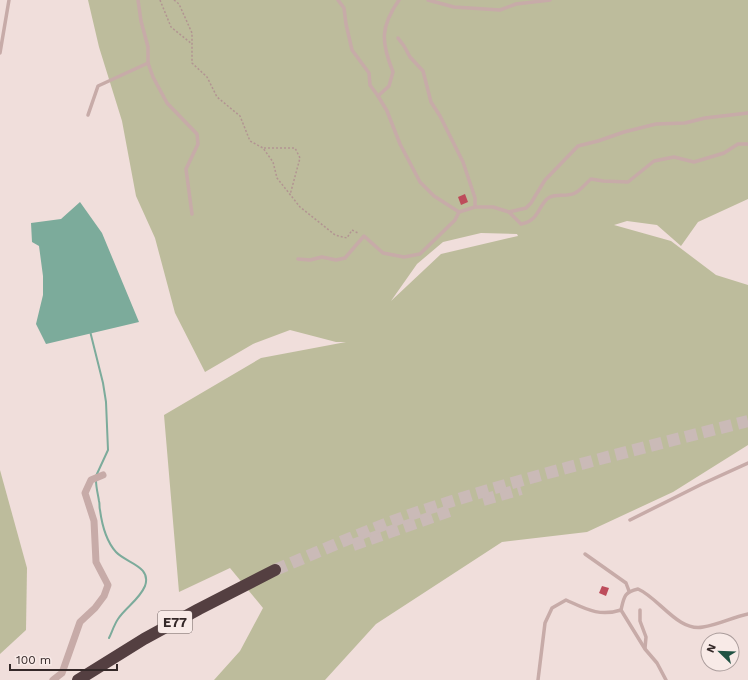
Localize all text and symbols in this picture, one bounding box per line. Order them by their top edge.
road number: E77 [158,611,192,633]
north arrow [700,632,740,672]
text: N [704,642,719,655]
scale bar [10,646,117,672]
text: 100 m [16,653,51,667]

